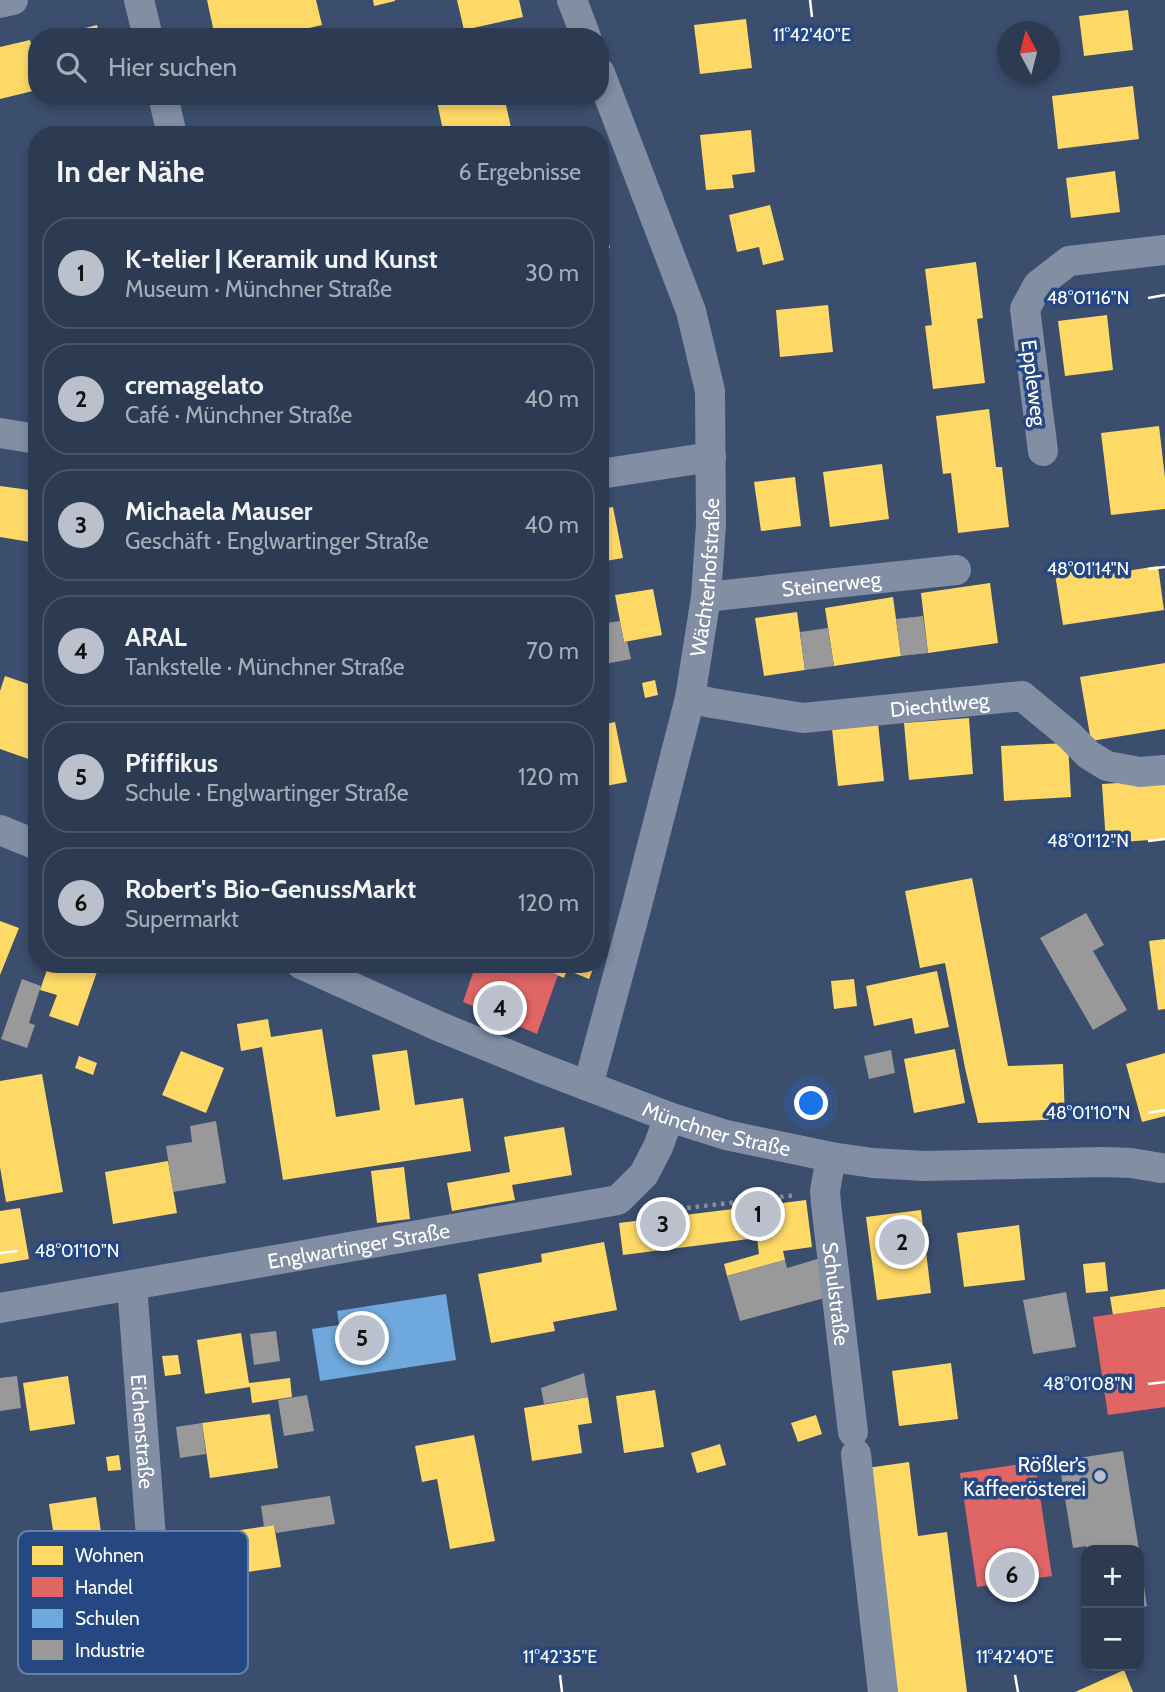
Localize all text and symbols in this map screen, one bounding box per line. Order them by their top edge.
north arrow [997,21,1060,84]
text: 11°42'40"E [773,24,851,46]
search box [28,28,609,105]
icon: search [52,48,90,86]
text: Hier suchen [108,51,237,83]
text: In der Nähe [56,153,205,190]
text: 6 Ergebnisse [459,158,581,186]
text: K-telier | Keramik und Kunst [125,243,438,275]
text: 1 [77,259,85,287]
text: 30 m [525,259,579,287]
text: Museum · Münchner Straße [125,275,392,303]
text: 48°01'16"N [1047,287,1129,309]
street label: Eppleweg [1016,338,1052,428]
text: cremagelato [125,369,264,401]
text: 2 [75,385,87,413]
text: 40 m [524,385,579,413]
text: Café · Münchner Straße [125,401,352,429]
text: Michaela Mauser [125,495,312,527]
street label: Wächterhofstraße [684,498,724,658]
text: 3 [75,511,87,539]
text: 40 m [524,511,579,539]
text: Geschäft · Englwartinger Straße [125,527,429,555]
text: 48°01'14"N [1047,558,1129,580]
street label: Steinerweg [780,566,883,601]
text: ARAL [125,621,187,653]
text: 4 [74,637,88,665]
text: 70 m [526,637,579,665]
text: Tankstelle · Münchner Straße [125,653,405,681]
street label: Diechtlweg [889,687,991,722]
text: Pfiffikus [125,747,218,779]
text: 5 [75,763,87,791]
text: 120 m [518,763,579,791]
text: Schule · Englwartinger Straße [125,779,408,807]
text: 48°01'12"N [1047,830,1129,852]
text: Robert's Bio-GenussMarkt [125,873,416,905]
text: 6 [75,889,87,917]
text: 120 m [518,889,579,917]
text: Supermarkt [125,905,239,933]
pin: 4 [477,982,523,1034]
your location [794,1086,828,1120]
street label: Münchner Straße [639,1096,793,1161]
text: 48°01'10"N [1046,1102,1130,1124]
pin: 1 [735,1188,781,1240]
pin: 3 [640,1198,686,1250]
pin: 2 [879,1216,925,1268]
street label: Englwartinger Straße [265,1217,452,1274]
text: 48°01'10"N [35,1240,119,1262]
street label: Schulstraße [818,1241,855,1347]
pin: 5 [339,1312,385,1364]
street label: Eichenstraße [126,1373,160,1490]
text: 48°01'08"N [1043,1373,1133,1395]
place label: Rößler’s Kaffeerösterei [963,1452,1086,1501]
marker: Rößler’s Kaffeerösterei [1092,1468,1108,1484]
legend [18,1531,248,1674]
text: Wohnen [75,1544,144,1567]
map controls [1081,1545,1144,1671]
button: + [1081,1545,1144,1608]
pin: 6 [989,1549,1035,1601]
text: Handel [75,1576,133,1599]
text: Schulen [75,1607,140,1630]
button: − [1081,1608,1144,1671]
text: Industrie [75,1639,145,1662]
text: 11°42'35"E [523,1646,597,1668]
text: 11°42'40"E [976,1646,1054,1668]

